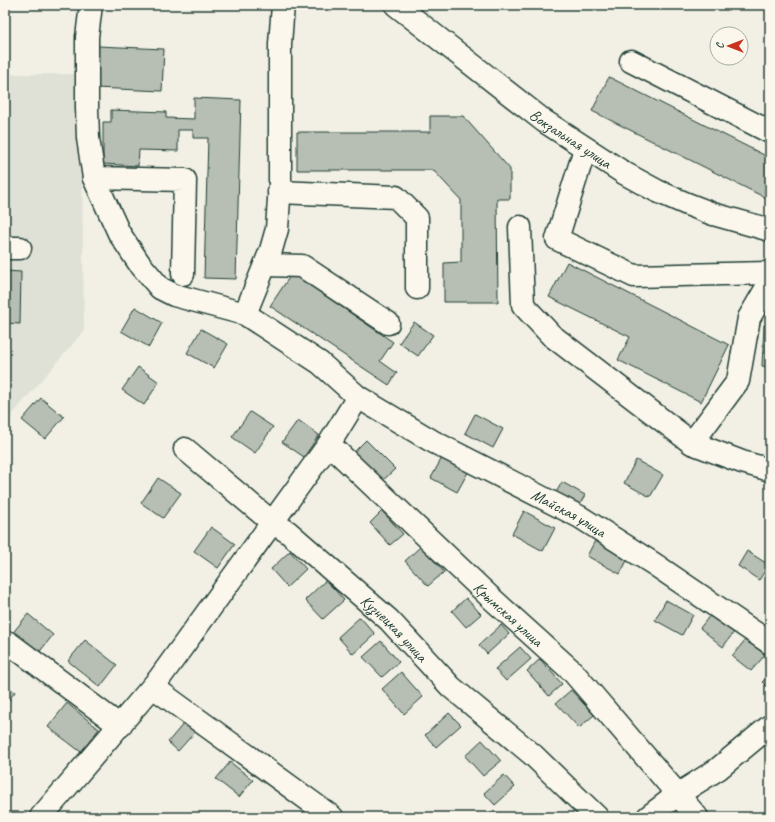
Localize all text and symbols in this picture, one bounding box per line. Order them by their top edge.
north arrow [709,26,749,66]
text: С [712,42,726,49]
street label: Вокзальная улица [525,105,616,174]
street label: Майская улица [528,485,611,543]
street label: Крымская улица [469,578,548,652]
street label: Кузнецкая улица [356,591,432,667]

